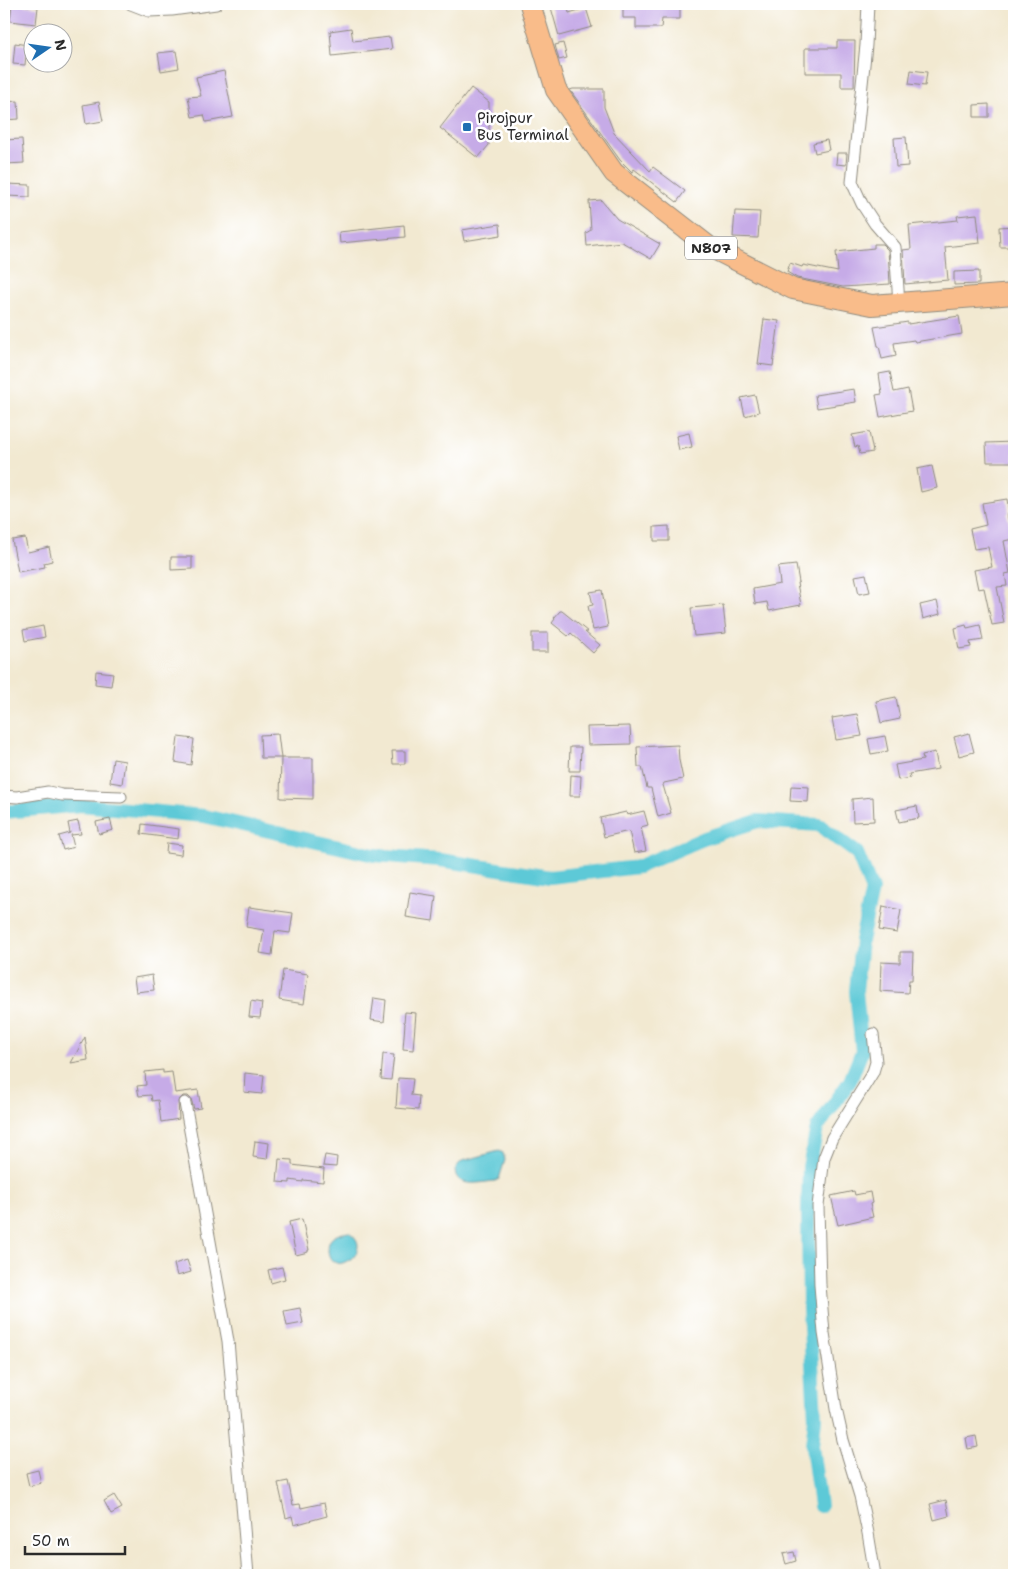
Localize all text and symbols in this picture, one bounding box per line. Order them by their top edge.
north arrow [22,22,72,72]
text: N [51,38,71,53]
place label: Pirojpur Bus Terminal [477,108,569,145]
marker: Pirojpur Bus Terminal [461,121,473,133]
road number: N807 [685,237,737,260]
scale bar [25,1524,125,1556]
text: 50 m [32,1531,70,1551]

